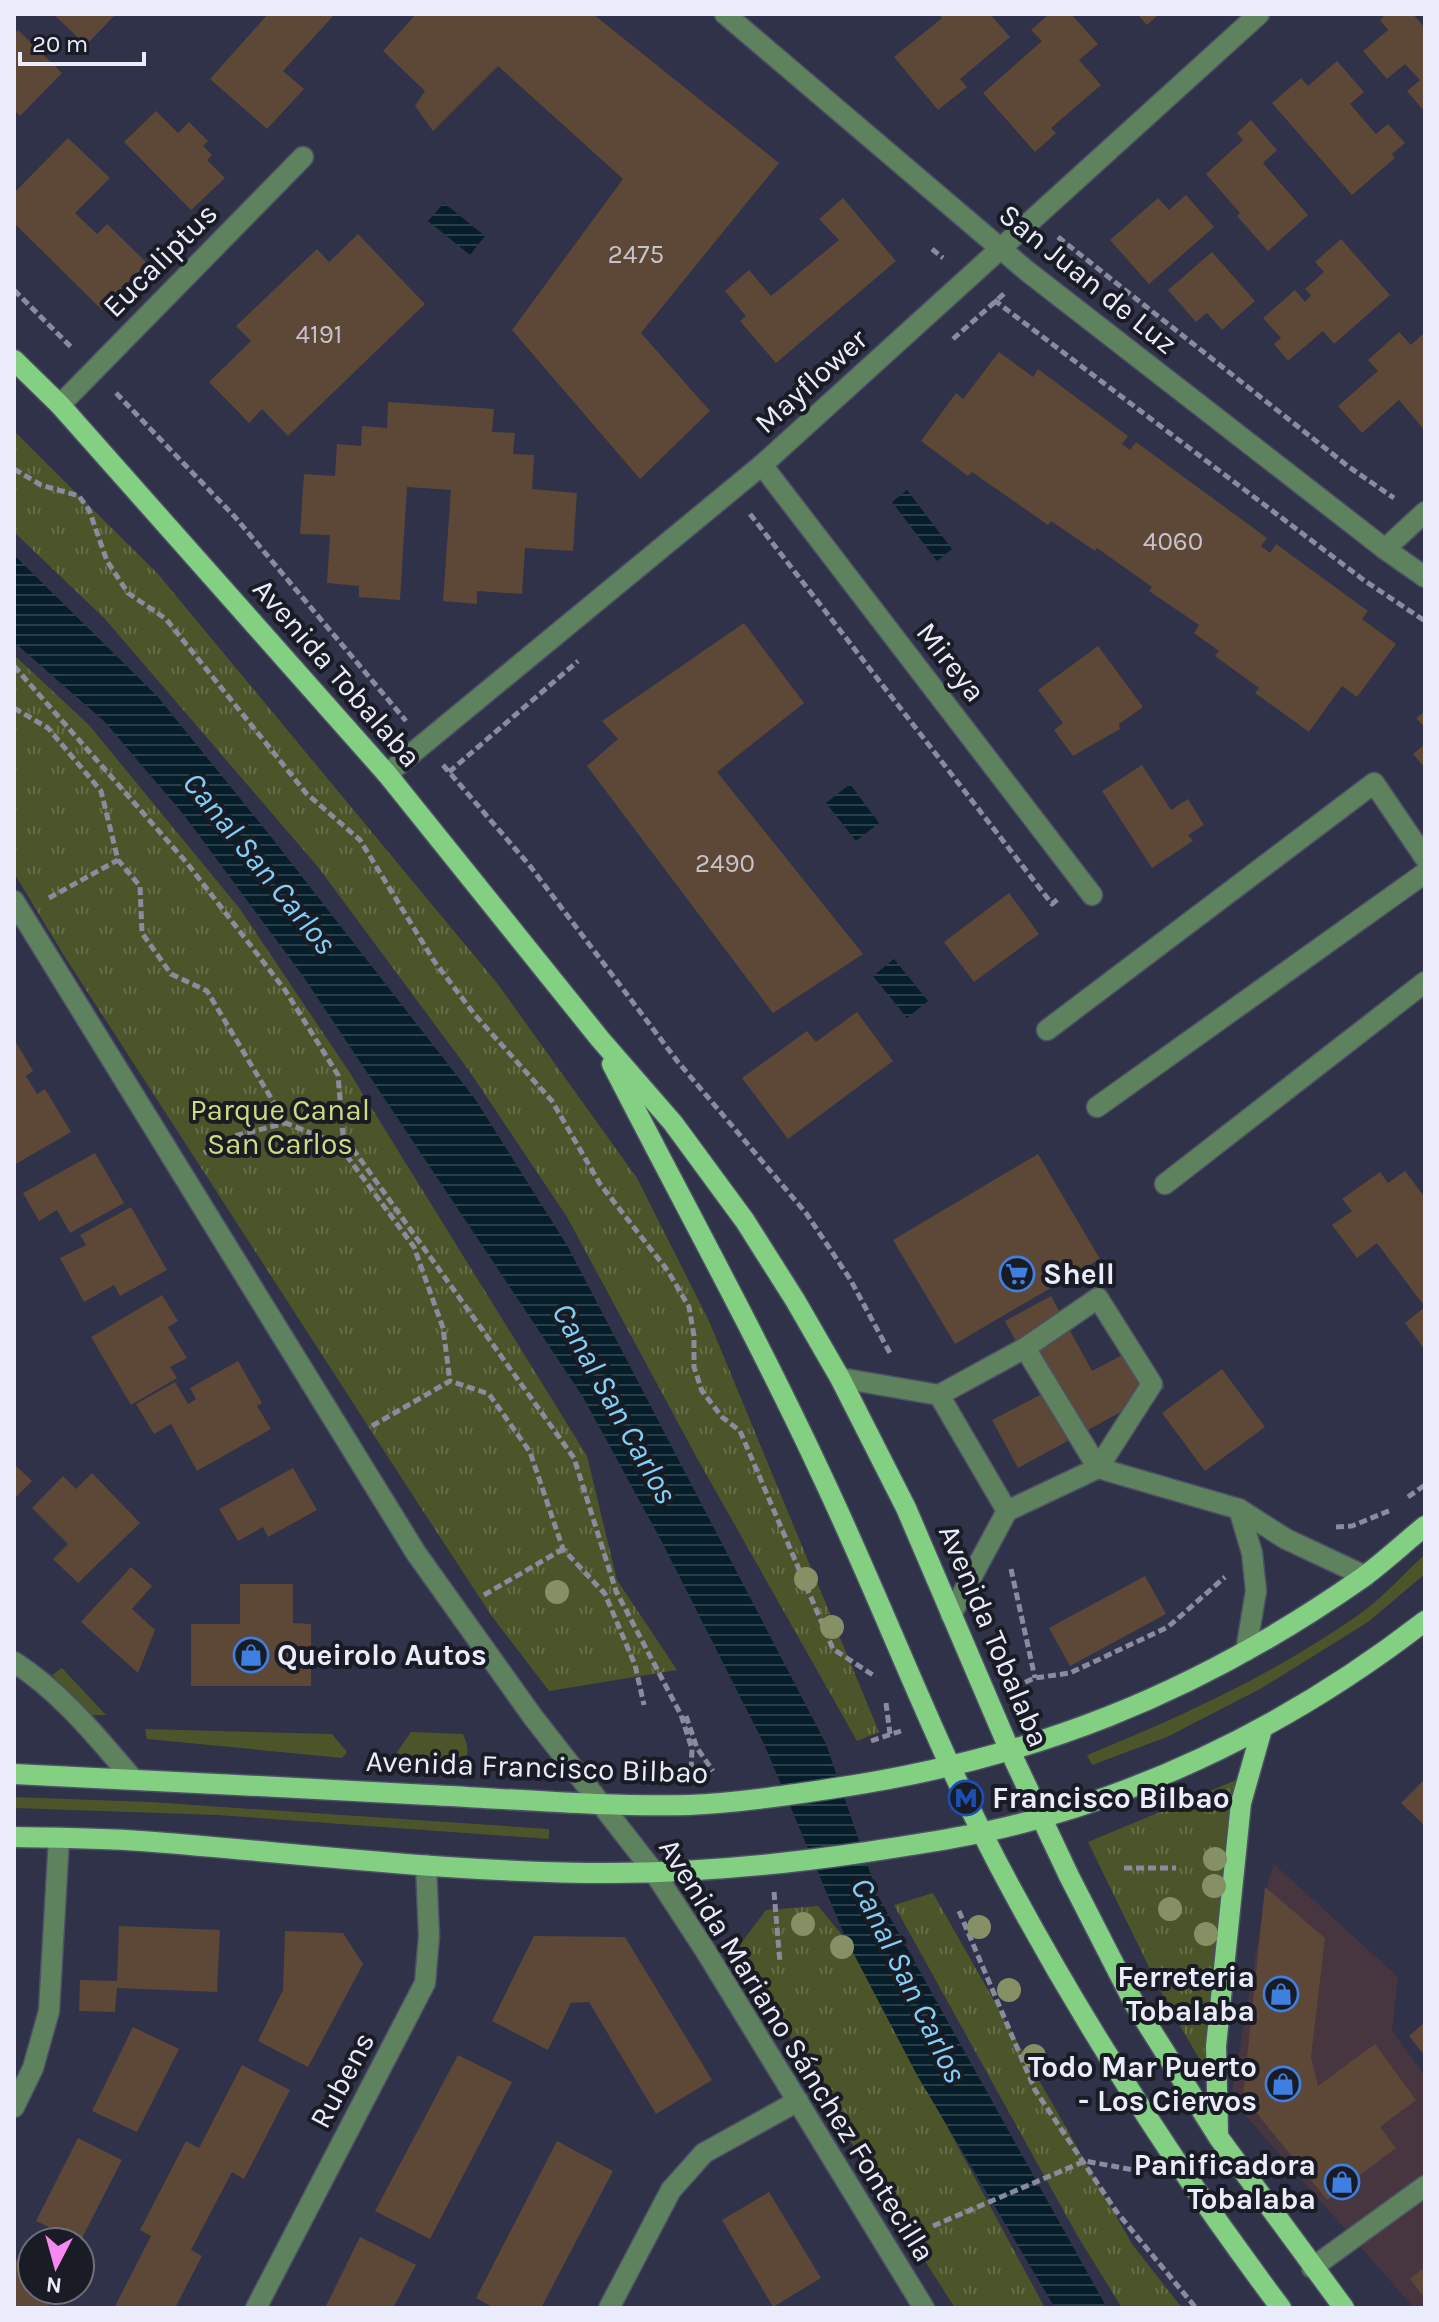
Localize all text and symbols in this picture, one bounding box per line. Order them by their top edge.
scale bar [20,16,144,66]
text: 20 m [32,30,88,58]
street label: Eucaliptus [95,195,225,325]
street label: San Juan de Luz [992,196,1184,362]
house number: 2475 [608,239,664,270]
house number: 4191 [296,319,342,350]
street label: Mayflower [747,321,875,441]
house number: 4060 [1143,526,1203,557]
street label: Avenida Tobalaba [245,571,429,775]
street label: Mireya [909,615,993,709]
water label: Canal San Carlos [175,765,344,962]
house number: 2490 [695,848,755,879]
park label: Parque Canal San Carlos [190,1092,370,1162]
supermarket icon: Shell [998,1255,1036,1293]
place label: Shell [1043,1256,1115,1292]
water label: Canal San Carlos [544,1296,685,1510]
street label: Avenida Tobalaba [931,1519,1057,1753]
shop icon: Queirolo Autos [232,1636,270,1674]
place label: Queirolo Autos [277,1637,487,1673]
street label: Avenida Francisco Bilbao [365,1743,709,1791]
metro station icon: Francisco Bilbao [947,1779,985,1817]
place label: Francisco Bilbao [992,1780,1230,1816]
street label: Avenida Mariano Sánchez Fontecilla [651,1832,943,2268]
water label: Canal San Carlos [843,1872,974,2089]
place label: Ferreteria Tobalaba [1117,1959,1255,2029]
shop icon: Ferreteria Tobalaba [1262,1975,1300,2013]
street label: Rubens [302,2026,382,2134]
place label: Todo Mar Puerto - Los Ciervos [1028,2049,1257,2119]
shop icon: Todo Mar Puerto - Los Ciervos [1264,2065,1302,2103]
place label: Panificadora Tobalaba [1133,2147,1316,2217]
shop icon: Panificadora Tobalaba [1323,2163,1361,2201]
north arrow [16,2226,96,2306]
text: N [45,2271,63,2299]

